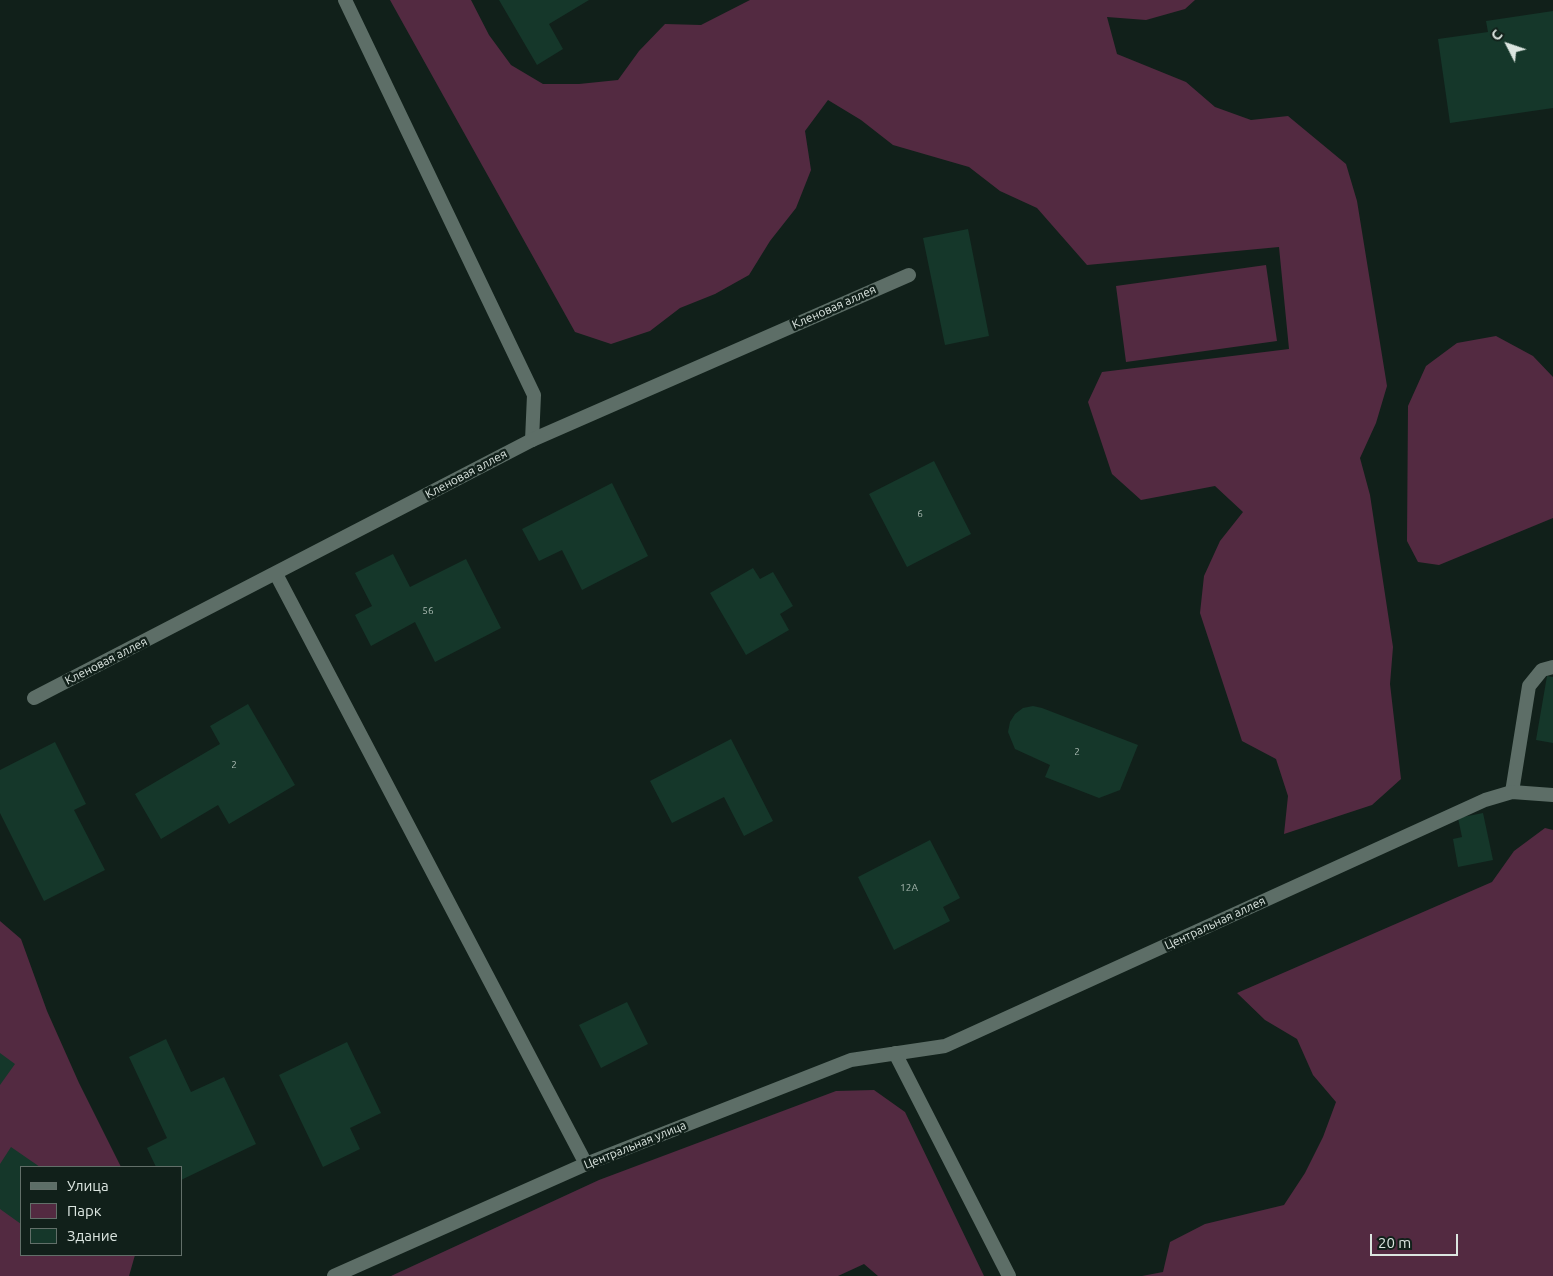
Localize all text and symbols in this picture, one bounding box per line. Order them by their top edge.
north arrow [1483,20,1533,70]
text: С [1488,27,1506,44]
street label: Кленовая аллея [790,282,878,332]
street label: Кленовая аллея [423,446,509,502]
house number: 6 [917,508,923,520]
house number: 56 [422,605,434,617]
street label: Кленовая аллея [62,634,150,688]
house number: 2 [1074,746,1080,758]
house number: 2 [231,759,237,771]
house number: 12А [900,882,918,894]
street label: Центральная аллея [1162,893,1268,953]
street label: Центральная улица [582,1118,688,1172]
legend [20,1166,182,1256]
text: Улица [67,1177,109,1194]
text: Парк [67,1202,102,1219]
scale bar [1373,1224,1460,1256]
text: Здание [67,1227,118,1244]
text: 20 m [1378,1234,1411,1251]

